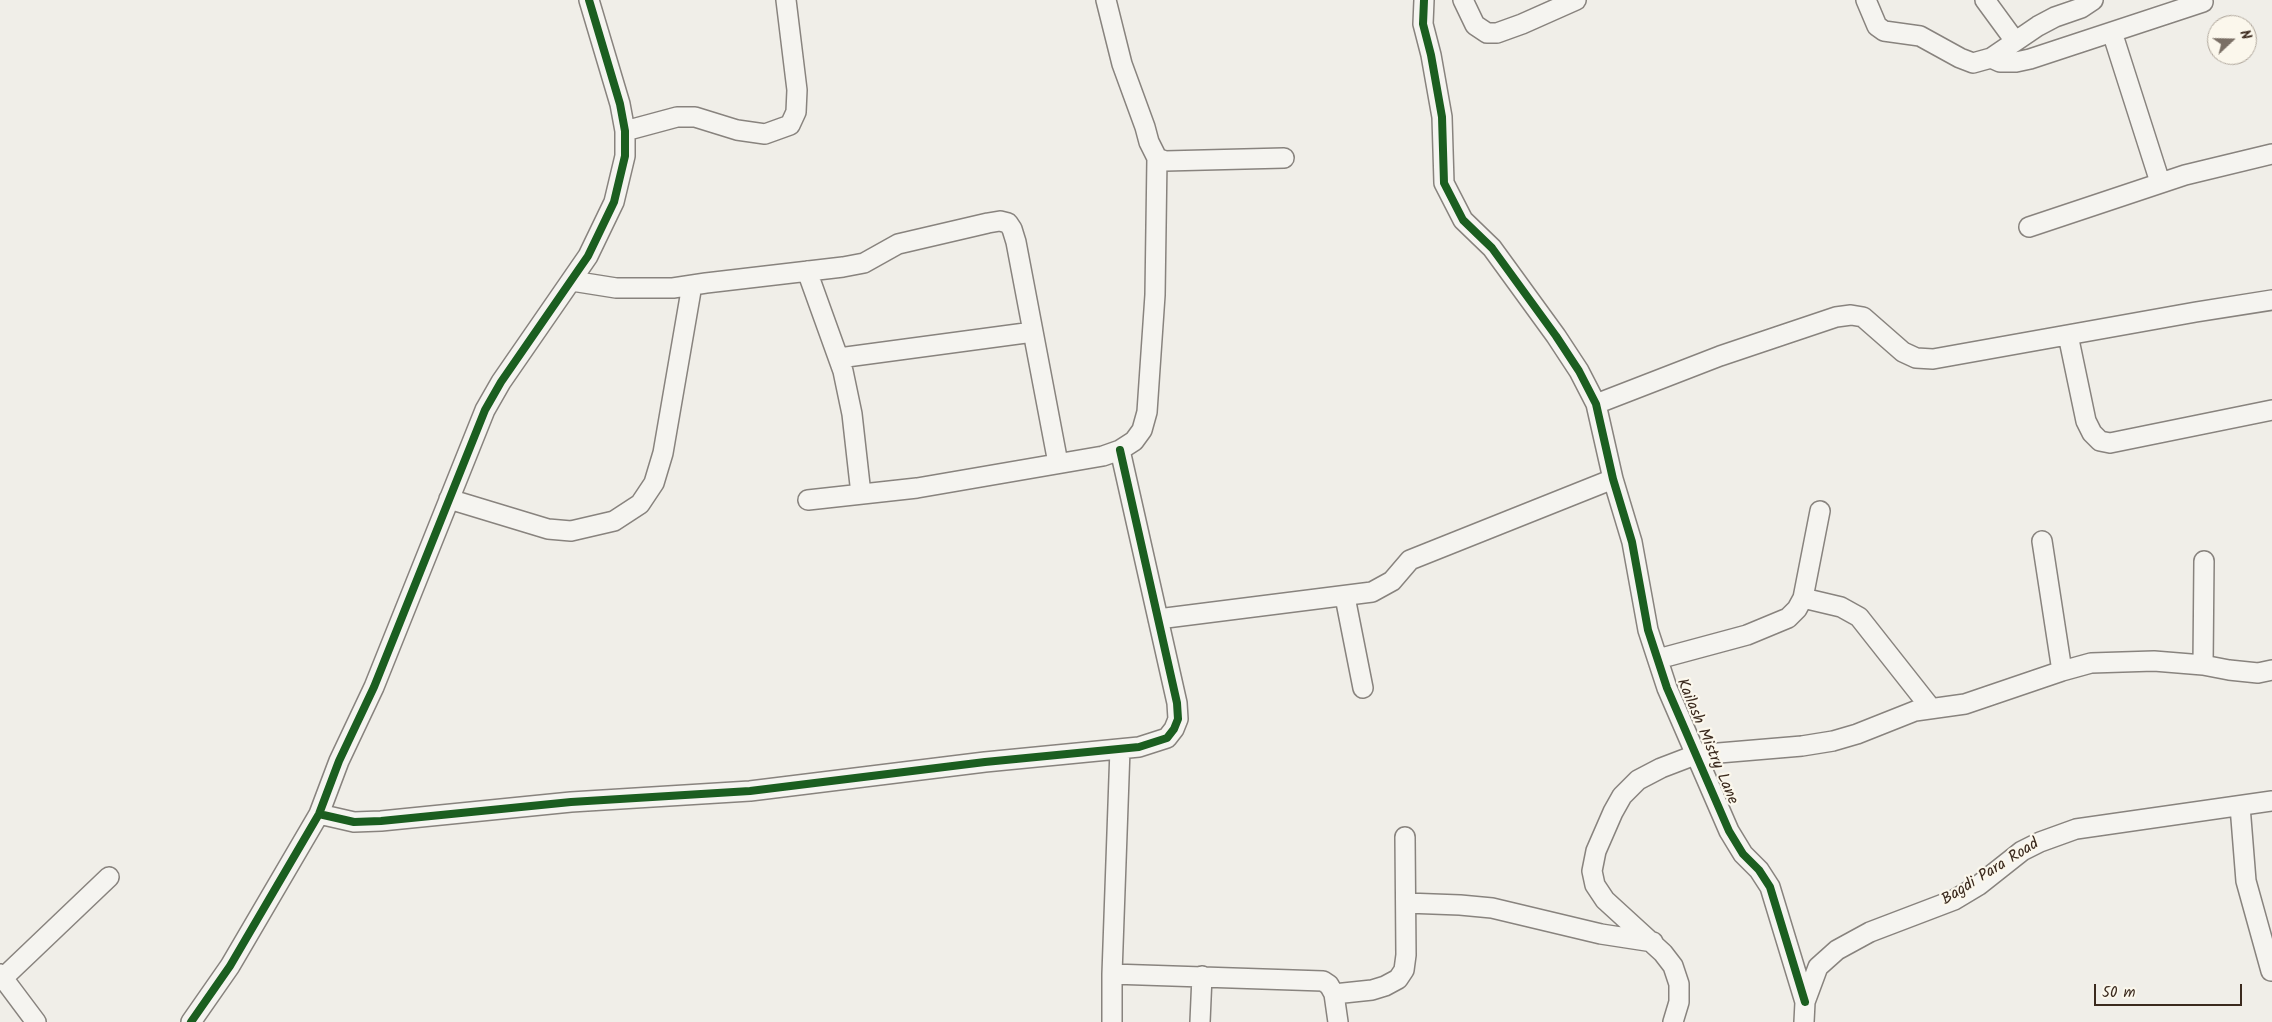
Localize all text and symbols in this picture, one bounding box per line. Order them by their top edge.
north arrow [2207,15,2257,65]
text: N [2233,27,2257,43]
street label: Kailash Mistry Lane [1671,676,1741,808]
street label: Bagdi Para Road [1939,835,2043,911]
scale bar [2097,974,2244,1006]
text: 50 m [2102,981,2136,1005]

